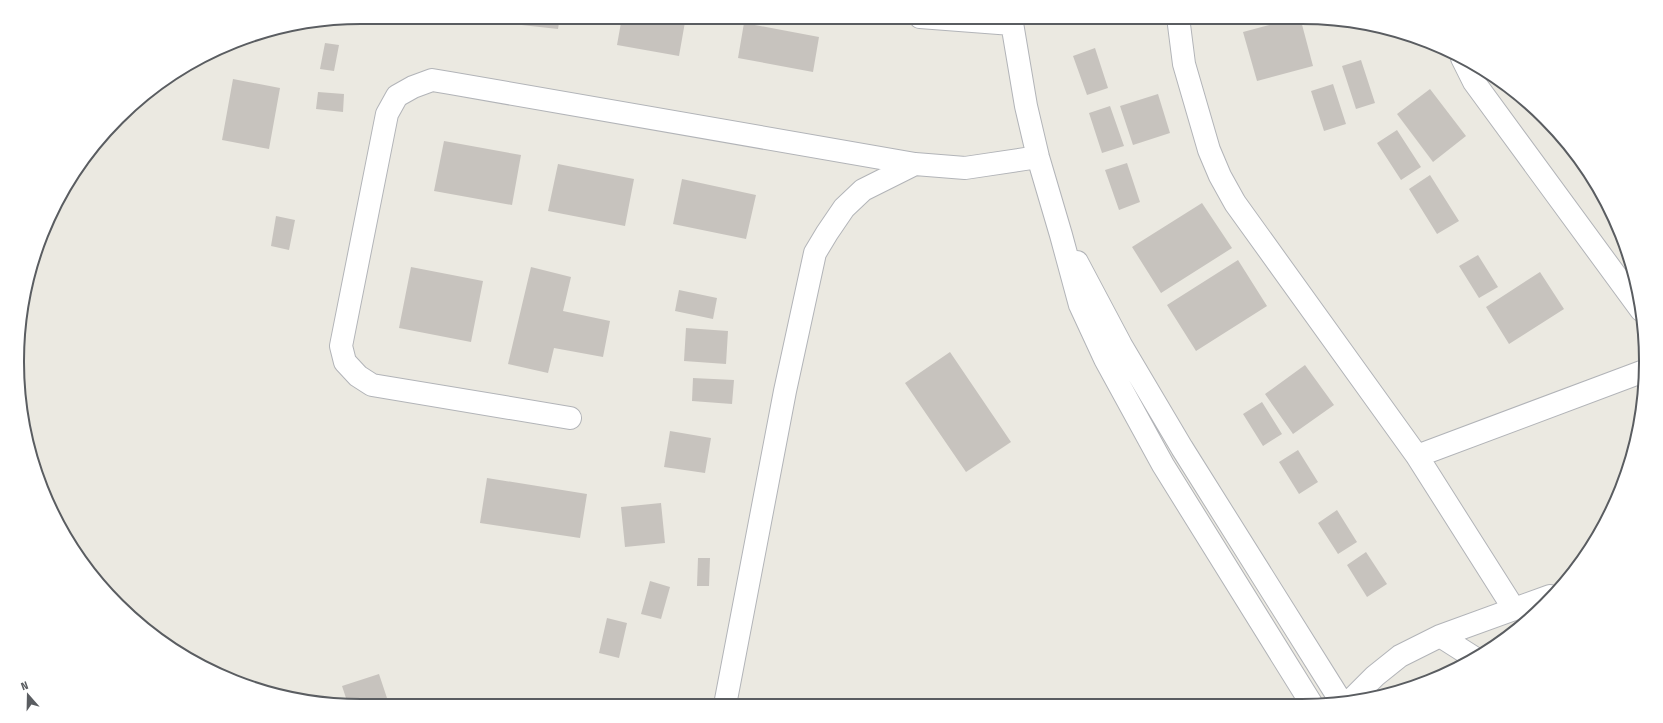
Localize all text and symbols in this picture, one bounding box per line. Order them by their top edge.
north arrow [8,675,48,715]
text: N [19,679,30,693]

